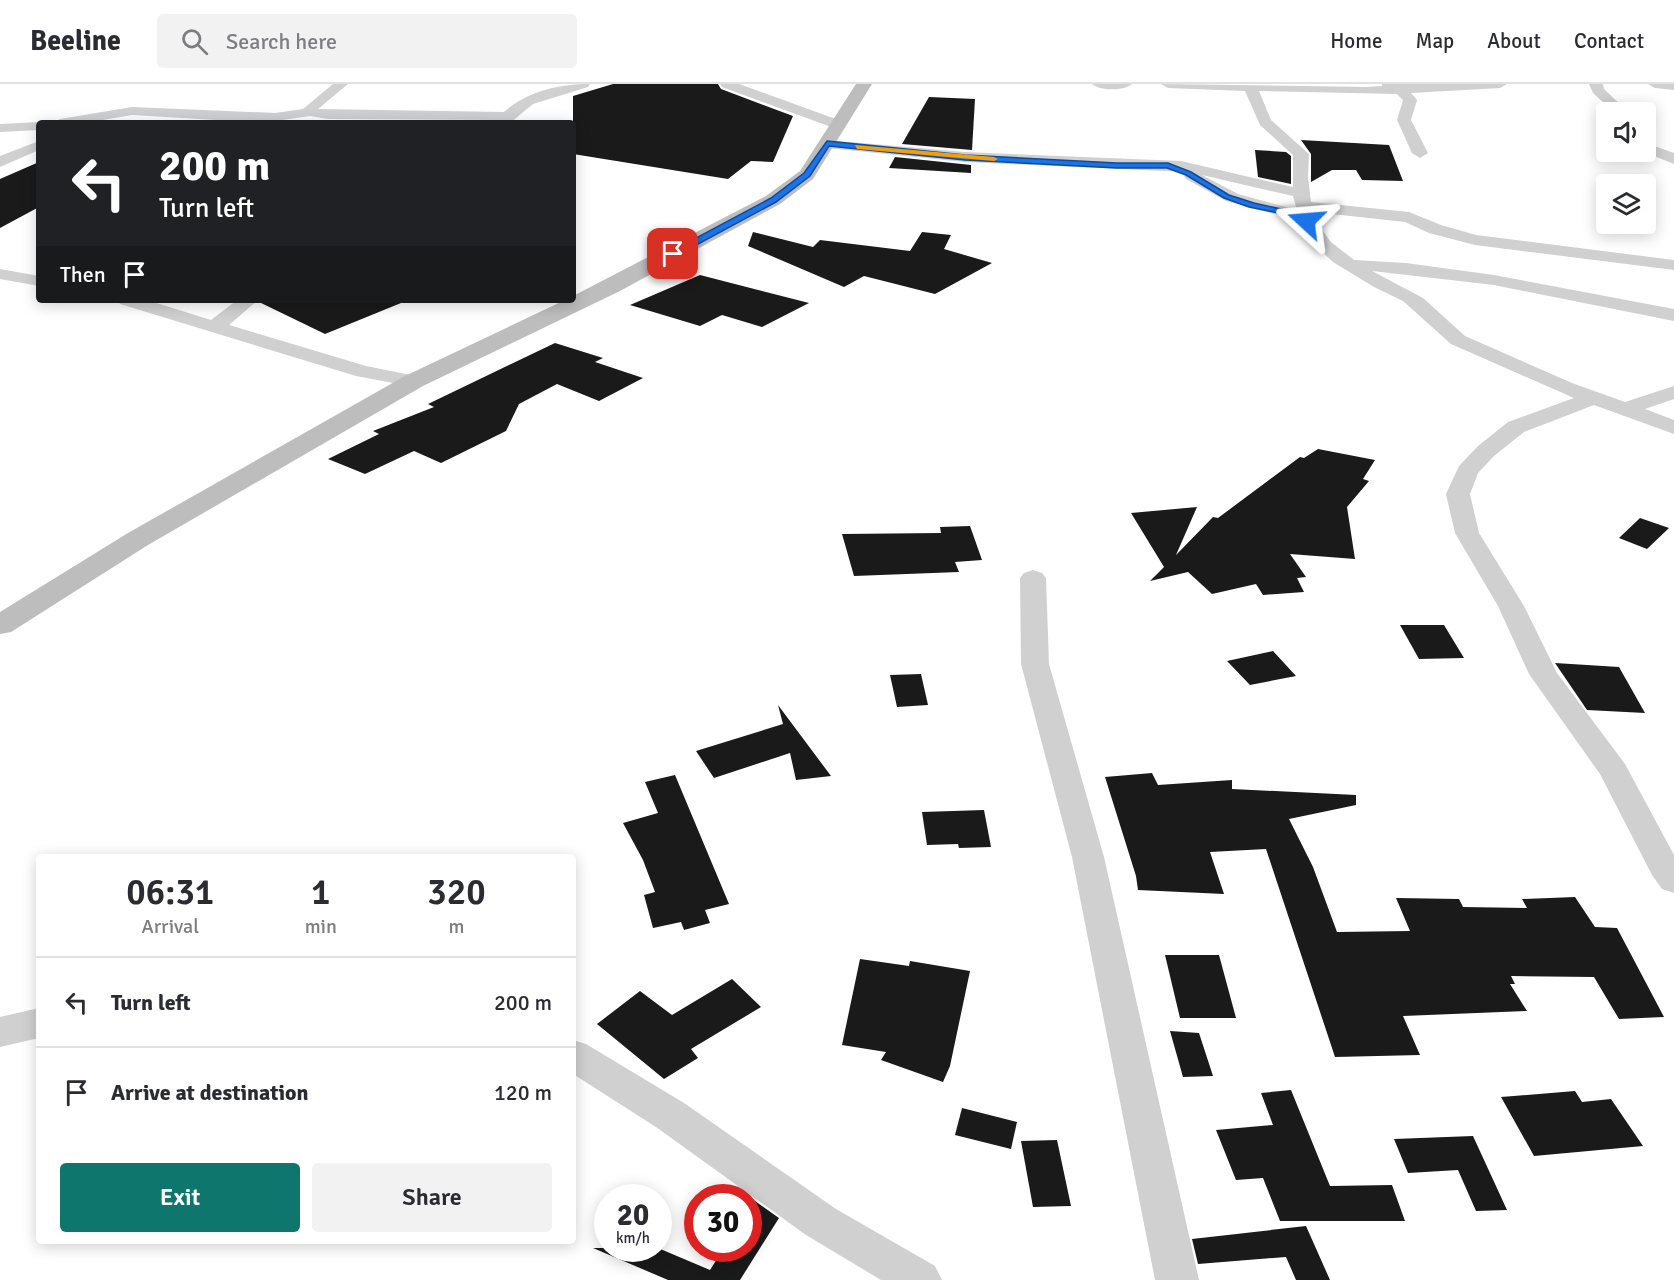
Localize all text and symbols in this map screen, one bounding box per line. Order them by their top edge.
search box [157,14,577,68]
text: Beeline [30,24,121,58]
icon: search [178,25,211,58]
text: Search here [226,28,337,55]
text: Home [1330,28,1383,54]
text: Map [1416,28,1454,54]
text: About [1487,28,1541,54]
text: Contact [1574,28,1644,54]
map controls [1596,102,1656,234]
button: sound [1596,102,1656,162]
text: 200 m [159,141,270,192]
icon: left [60,144,138,222]
button: layers [1596,174,1656,234]
position arrow [1274,189,1338,253]
text: Turn left [159,192,254,225]
pin [647,228,698,279]
icon: arrive [656,237,689,270]
icon: arrive [118,258,151,291]
text: Then [60,261,106,288]
text: 06:31 [126,870,214,915]
text: 1 [311,870,331,915]
text: 320 [427,870,486,915]
text: Arrival [142,914,199,939]
text: min [305,914,337,939]
text: m [448,914,464,939]
icon: left [60,986,93,1019]
text: Turn left [111,989,191,1016]
text: 200 m [494,989,552,1016]
icon: arrive [60,1076,93,1109]
text: Arrive at destination [111,1079,308,1106]
text: 120 m [494,1079,552,1106]
button: Exit [60,1163,300,1232]
button: Share [312,1163,552,1232]
speed limit sign: 30 [684,1184,762,1262]
text: 20 [617,1197,649,1234]
text: km/h [616,1229,650,1247]

